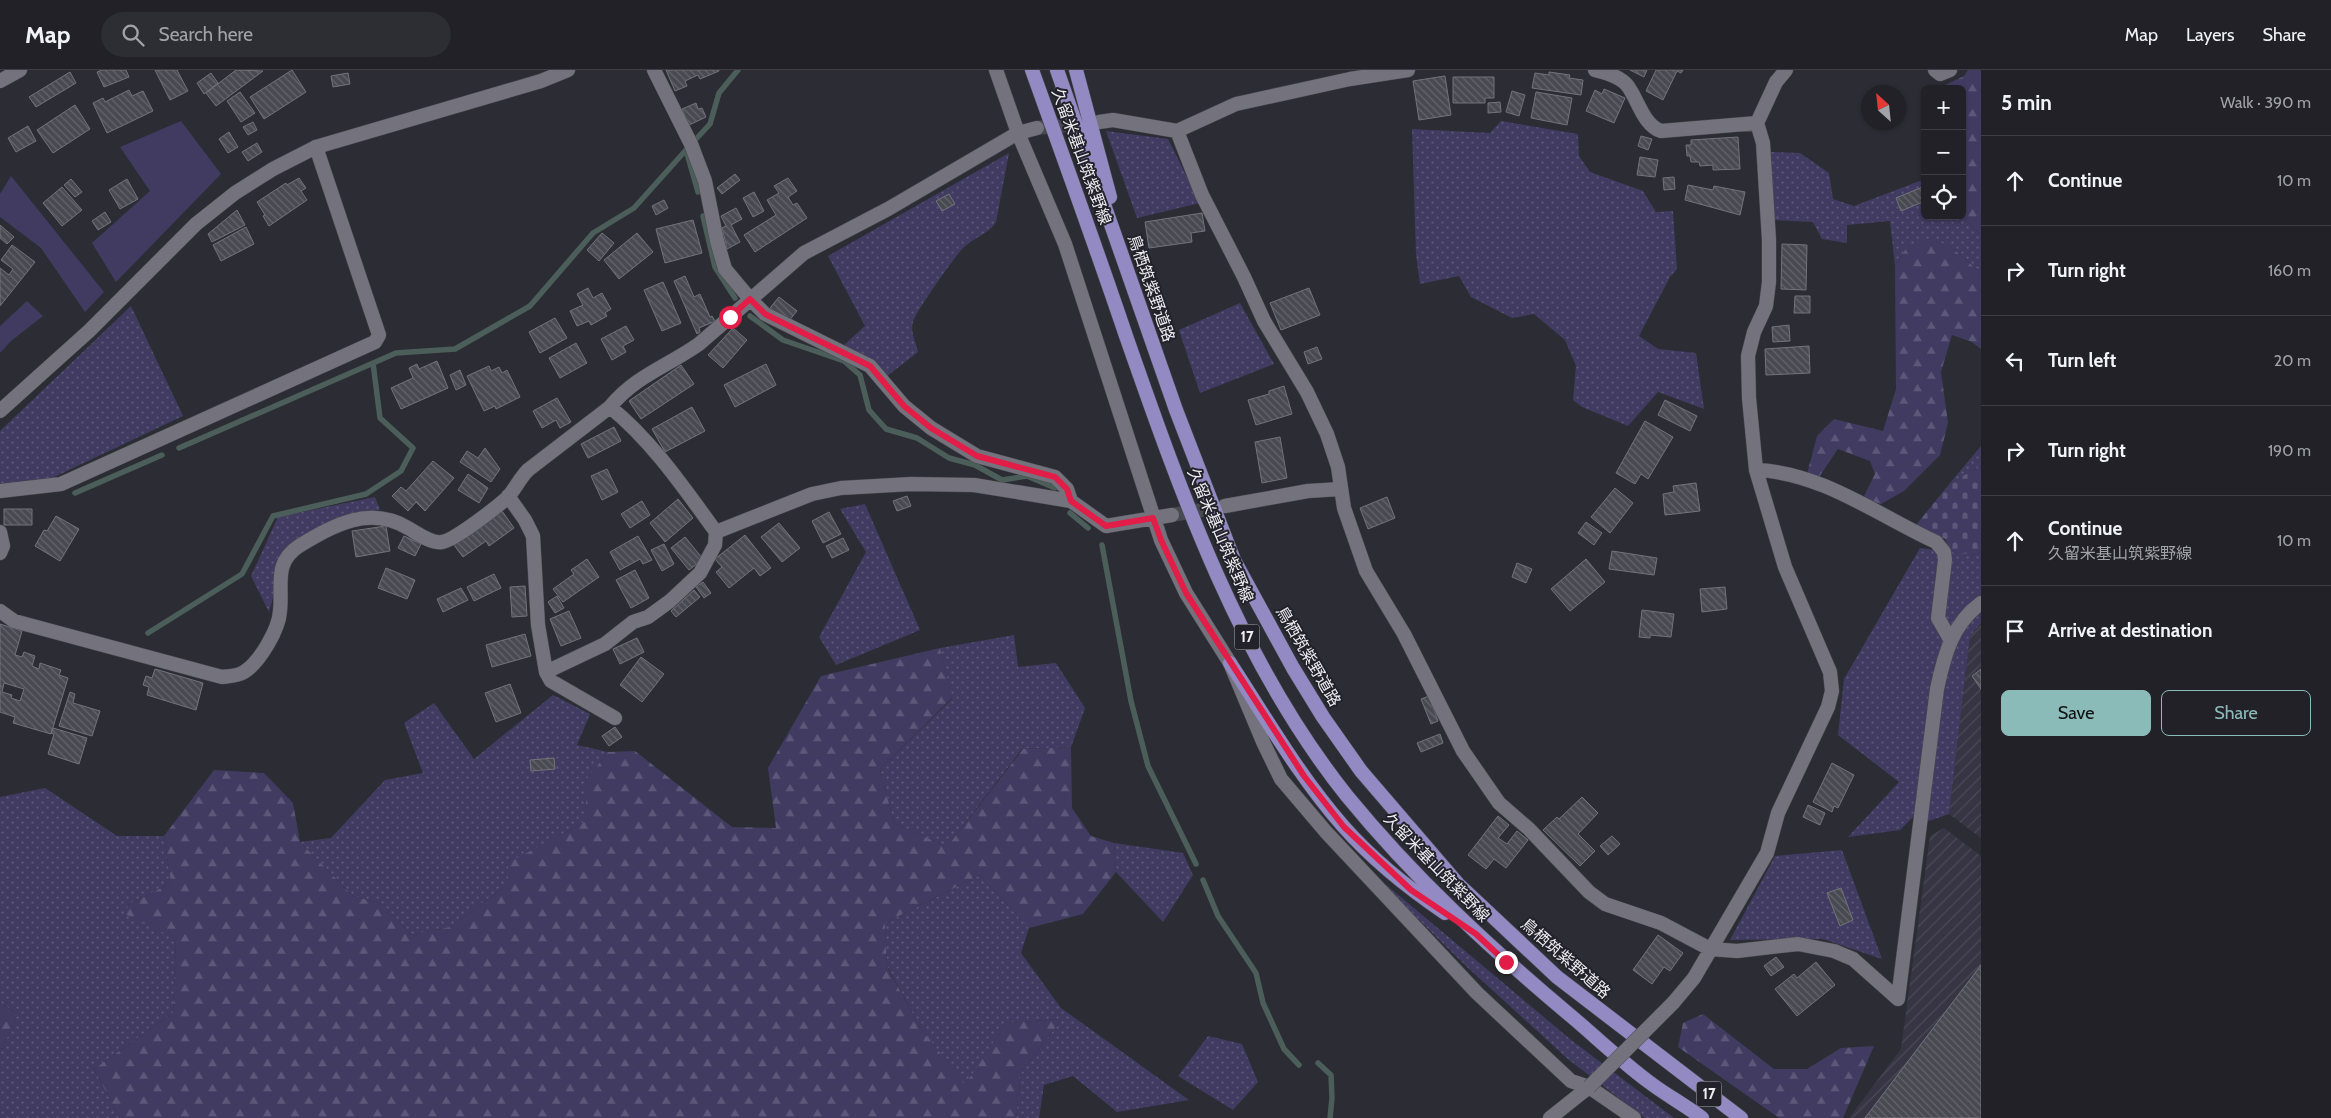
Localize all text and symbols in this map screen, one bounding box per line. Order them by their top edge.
search box [101,12,451,57]
text: Map [25,20,71,49]
icon: search [119,21,147,49]
text: Search here [159,23,253,46]
text: Map [2125,24,2158,46]
text: Layers [2186,24,2235,46]
text: Share [2263,24,2306,46]
street label: 久留米基山筑紫野線 [1048,85,1115,227]
north arrow [1861,85,1906,130]
map controls [1921,85,1966,220]
button: + [1921,85,1966,130]
text: 5 min [2001,90,2052,115]
text: Walk · 390 m [2220,93,2311,112]
button: − [1921,130,1966,175]
icon: ahead [2001,167,2029,195]
text: Continue [2048,169,2122,192]
text: 10 m [2277,171,2311,190]
button: locate [1921,175,1966,220]
street label: 鳥栖筑紫野道路 [1124,232,1179,344]
icon: right [2001,257,2029,285]
text: Turn right [2048,259,2126,282]
text: 160 m [2268,261,2311,280]
route start [719,306,742,329]
icon: left [2001,347,2029,375]
text: Turn left [2048,349,2116,372]
text: 20 m [2274,351,2311,370]
icon: right [2001,437,2029,465]
text: Turn right [2048,439,2126,462]
text: 190 m [2268,441,2311,460]
street label: 久留米基山筑紫野線 [1184,465,1257,605]
text: Continue [2048,517,2122,540]
icon: ahead [2001,527,2029,555]
text: 10 m [2277,531,2311,550]
text: 久留米基山筑紫野線 [2048,544,2192,563]
street label: 鳥栖筑紫野道路 [1272,603,1345,710]
icon: arrive [2001,617,2029,645]
text: Arrive at destination [2048,619,2212,642]
road number: 17 [1234,624,1260,650]
button: Save [2001,690,2151,736]
button: Share [2161,690,2311,736]
street label: 久留米基山筑紫野線 [1380,809,1493,926]
street label: 鳥栖筑紫野道路 [1517,914,1614,1002]
route end [1495,951,1518,974]
road number: 17 [1696,1082,1722,1106]

